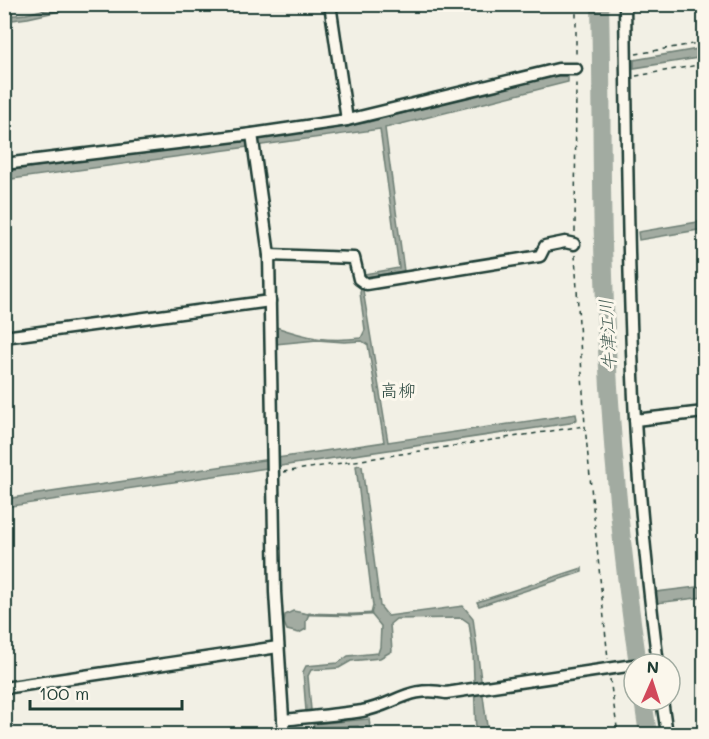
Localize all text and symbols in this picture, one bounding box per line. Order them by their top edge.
water label: 牛津江川 [593,298,621,372]
district label: 高柳 [380,378,416,402]
north arrow [622,652,682,712]
text: N [646,656,659,677]
scale bar [30,673,182,711]
text: 100 m [39,681,89,705]

